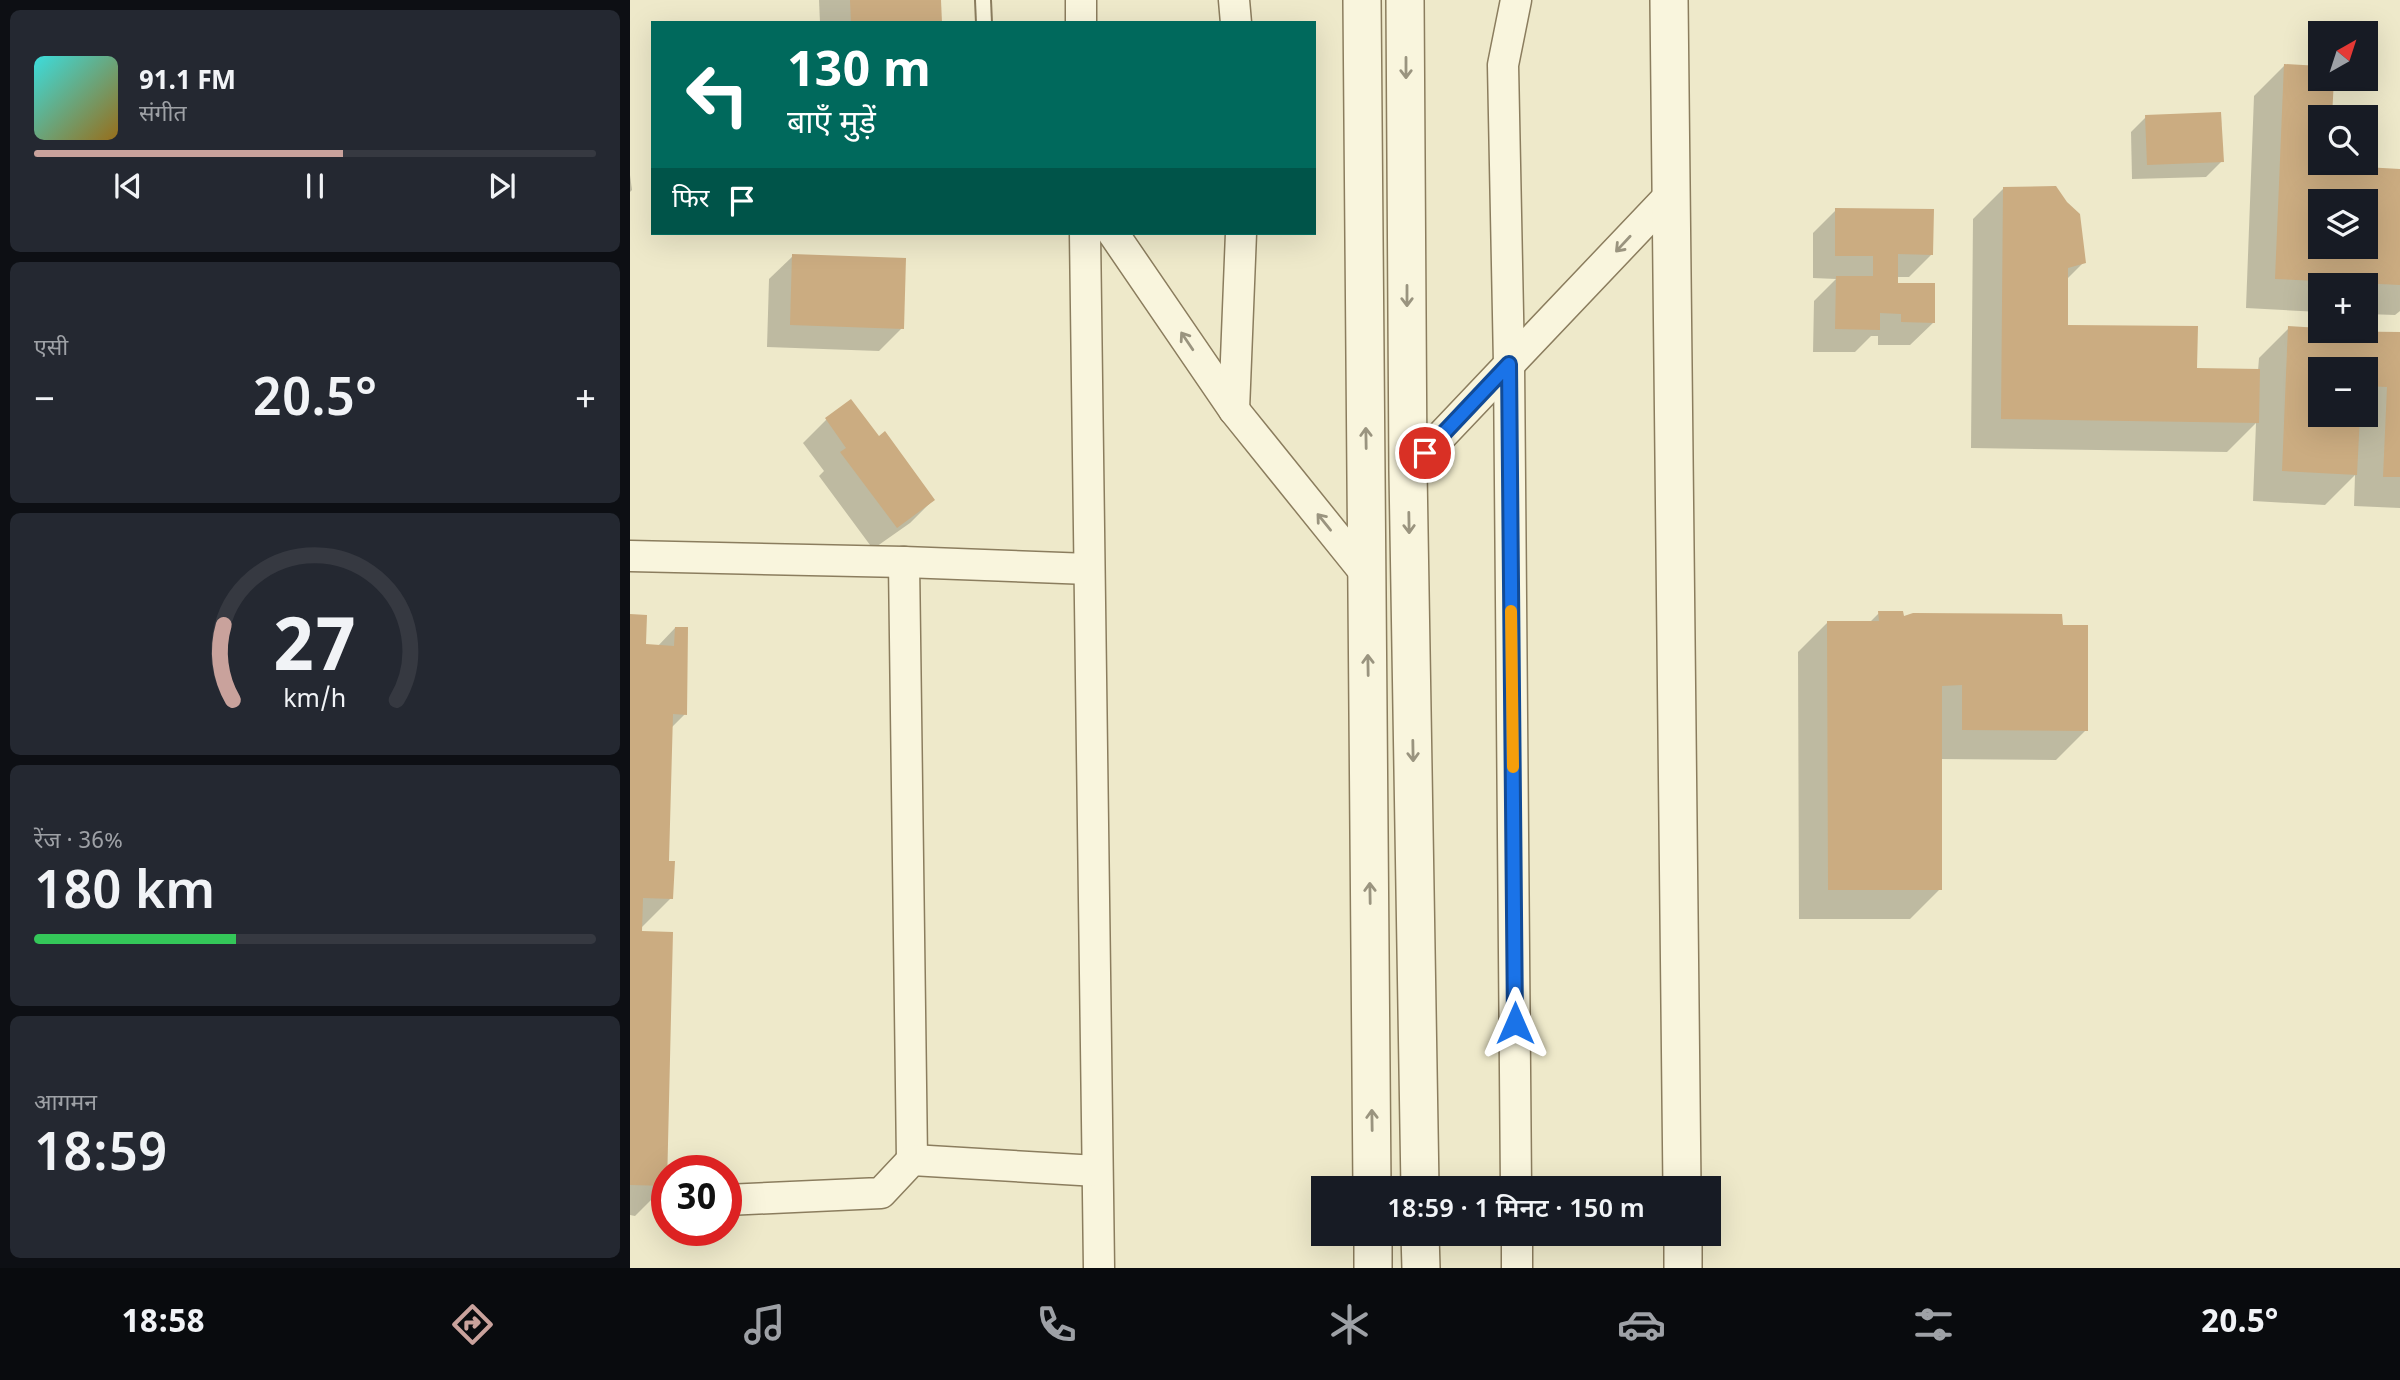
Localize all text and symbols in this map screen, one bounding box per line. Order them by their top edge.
north arrow [2308,21,2378,91]
map controls [2308,21,2378,427]
text: 130 m [787,42,931,106]
icon: left [672,49,763,140]
one-way arrow [1399,56,1413,79]
text: 91.1 FM [139,66,236,100]
text: संगीत [139,100,187,130]
text: बाएँ मुड़ें [787,104,876,146]
button: search [2308,105,2378,175]
icon: previous [109,167,147,205]
icon: pause [296,167,334,205]
icon: next [483,167,521,205]
icon: arrive [723,182,761,220]
text: फिर [672,184,709,218]
button: layers [2308,189,2378,259]
one-way arrow [1614,235,1631,252]
button: + [2308,273,2378,343]
one-way arrow [1400,284,1414,307]
one-way arrow [1180,332,1194,351]
text: एसी [34,334,68,364]
button: − [2308,357,2378,427]
text: 20.5° [253,368,377,436]
text: − [34,377,55,427]
text: + [575,377,596,427]
pin [1395,423,1455,483]
one-way arrow [1359,426,1373,449]
icon: arrive [1406,434,1444,472]
one-way arrow [1402,511,1416,534]
one-way arrow [1317,514,1332,532]
text: 27 [274,605,356,700]
one-way arrow [1361,654,1375,677]
text: km/h [284,685,346,717]
one-way arrow [1406,739,1420,762]
text: रेंज · 36% [34,827,123,857]
text: 180 km [34,861,215,929]
one-way arrow [1363,881,1377,904]
position arrow [1478,986,1552,1060]
text: आगमन [34,1089,97,1119]
one-way arrow [1365,1109,1379,1132]
text: 18:59 [34,1123,167,1191]
speed limit sign: 30 [651,1155,742,1246]
text: 18:59 · 1 मिनट · 150 m [1387,1194,1645,1228]
icon: directions [448,1300,497,1349]
icon: music [740,1300,789,1349]
icon: phone [1032,1300,1081,1349]
icon: climate [1325,1300,1374,1349]
icon: car [1617,1300,1666,1349]
icon: filters [1909,1300,1958,1349]
text: 18:58 [122,1303,205,1345]
text: 20.5° [2201,1303,2278,1345]

